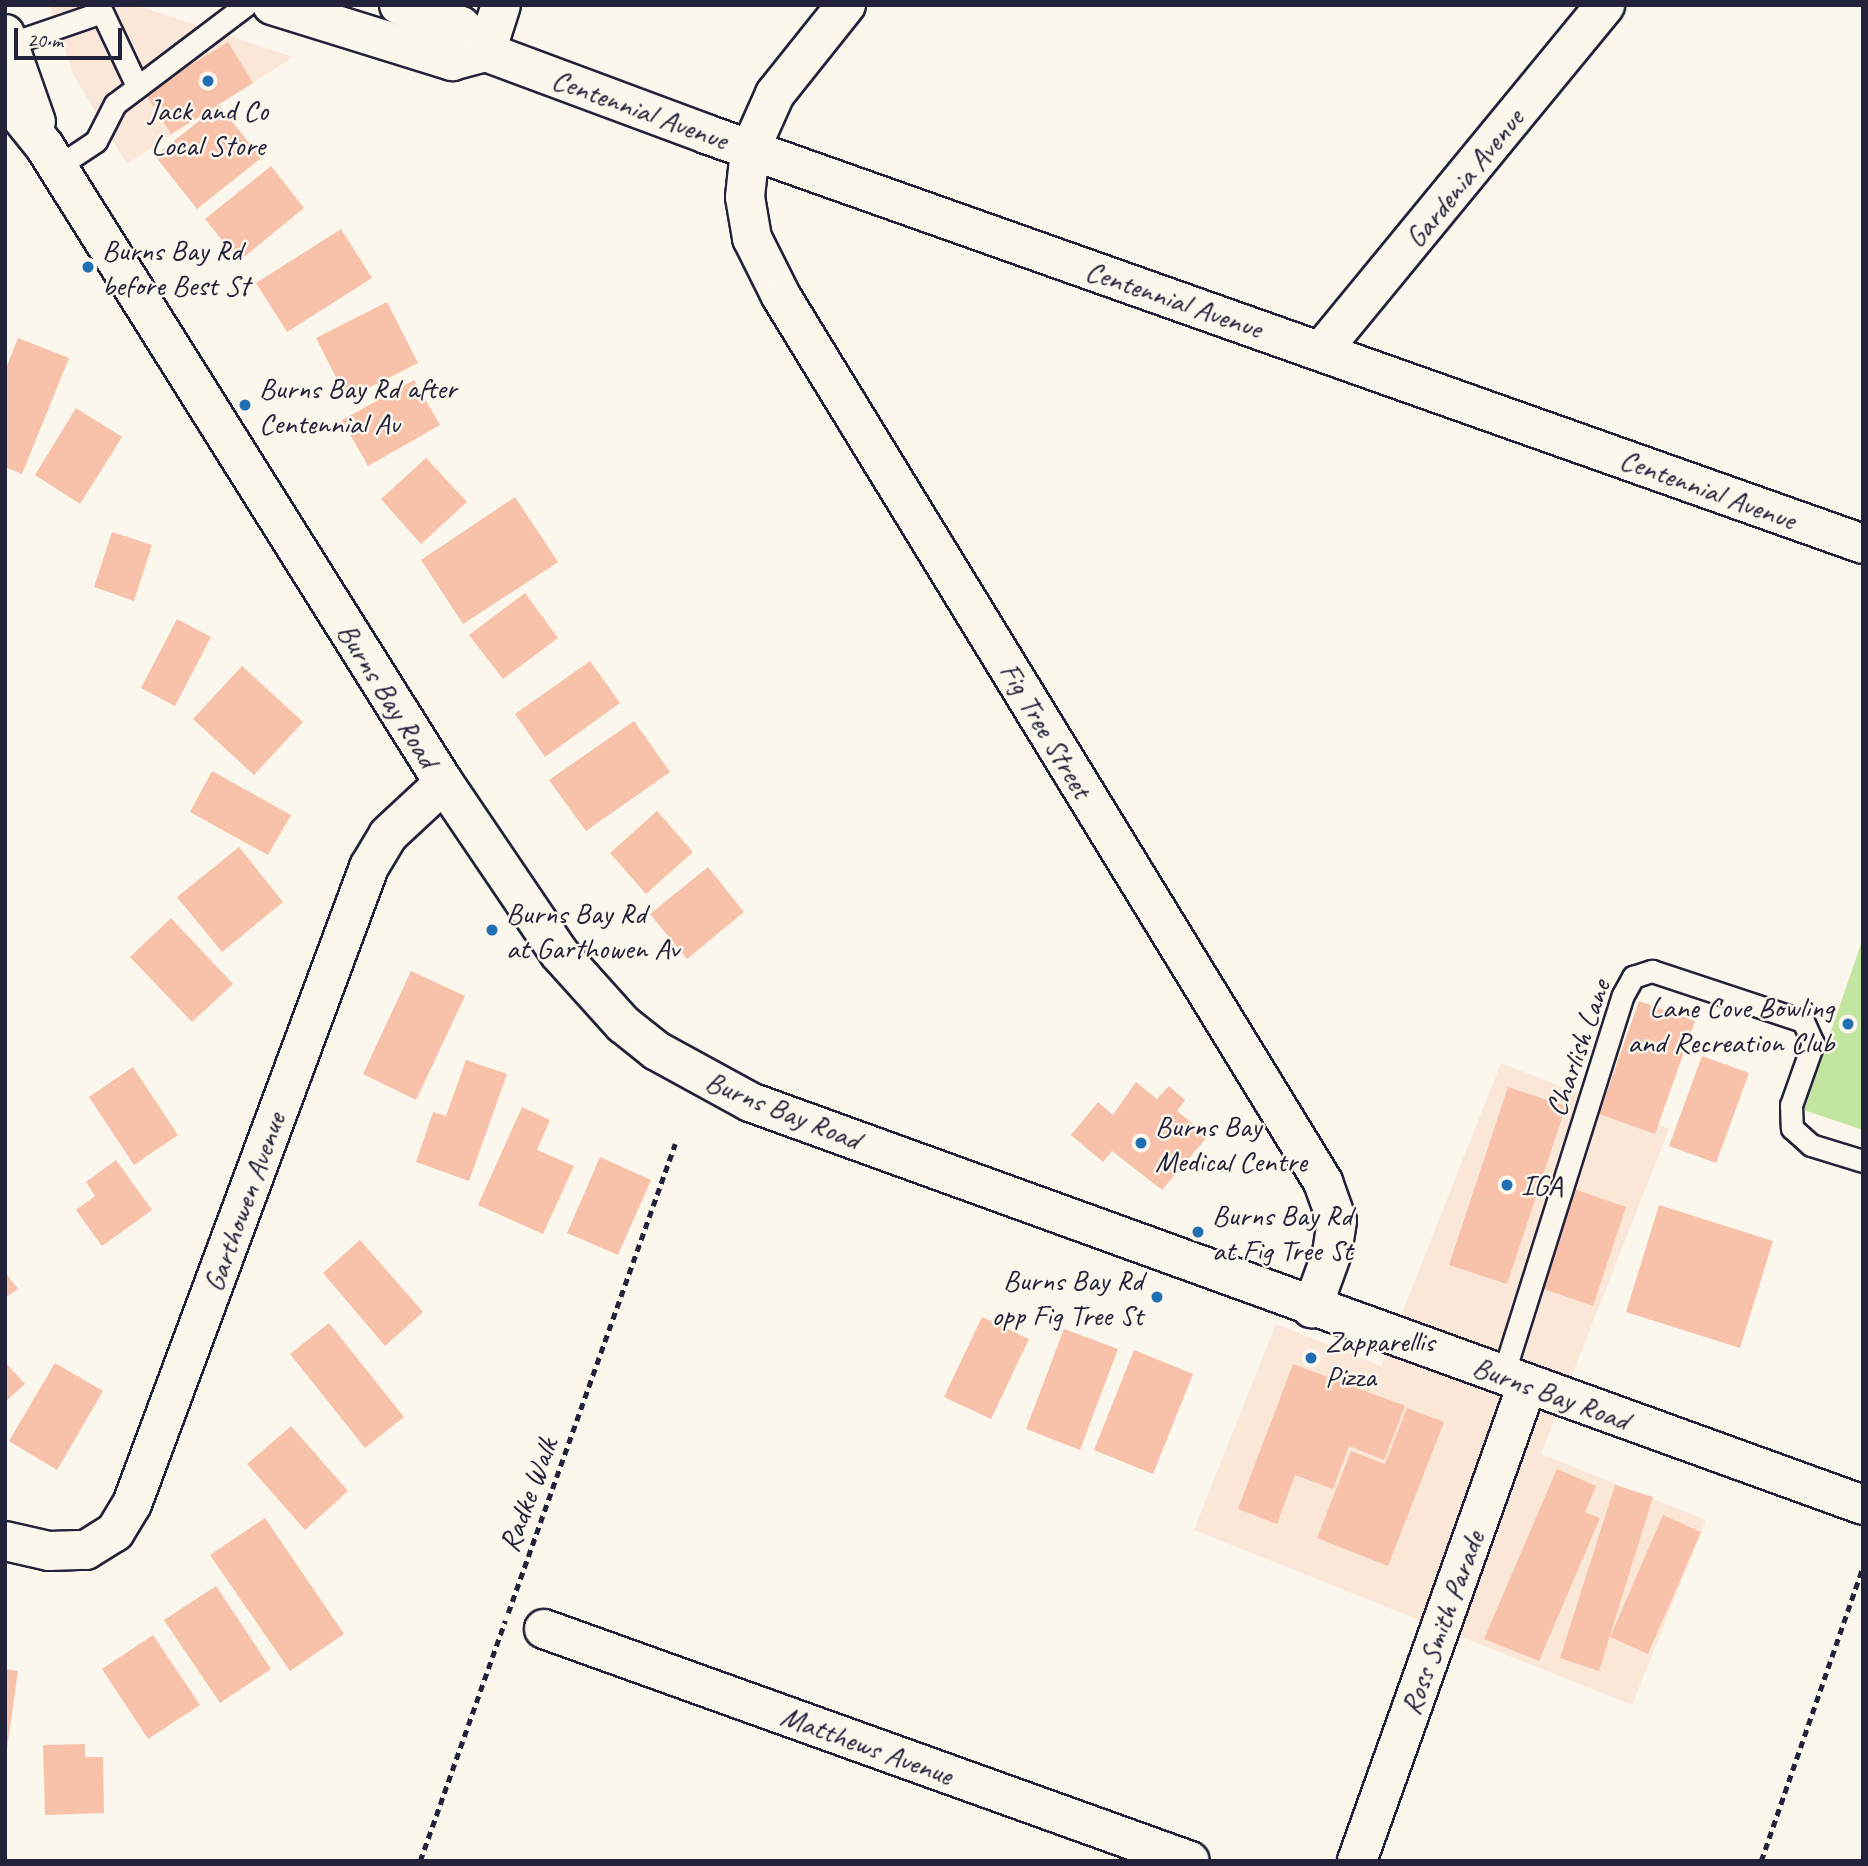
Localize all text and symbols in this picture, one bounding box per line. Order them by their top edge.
scale bar [18,14,126,58]
text: 20 m [27,27,63,53]
street label: Centennial Avenue [547,61,733,157]
marker: Jack and Co Local Store [200,73,216,89]
place label: Jack and Co Local Store [147,92,269,162]
street label: Gardenia Avenue [1397,101,1531,255]
place label: Burns Bay Rd before Best St [102,232,250,302]
street label: Centennial Avenue [1081,252,1267,346]
marker: Burns Bay Rd before Best St [80,259,96,275]
place label: Burns Bay Rd after Centennial Av [259,370,459,440]
marker: Burns Bay Rd after Centennial Av [237,397,253,413]
street label: Centennial Avenue [1615,441,1801,537]
street label: Burns Bay Road [329,616,447,774]
street label: Fig Tree Street [992,656,1100,804]
place label: Burns Bay Rd at Garthowen Av [506,895,680,965]
marker: Burns Bay Rd at Garthowen Av [484,922,500,938]
street label: Charlish Lane [1538,975,1618,1121]
place label: Lane Cove Bowling and Recreation Club [1629,989,1834,1060]
marker: Lane Cove Bowling and Recreation Club [1840,1016,1856,1032]
street label: Burns Bay Road [700,1063,866,1157]
street label: Garthowen Avenue [195,1108,293,1296]
place label: Burns Bay Medical Centre [1155,1108,1307,1178]
marker: Burns Bay Medical Centre [1133,1135,1149,1151]
place label: IGA [1521,1167,1562,1203]
marker: IGA [1499,1177,1515,1193]
place label: Burns Bay Rd at Fig Tree St [1212,1197,1354,1268]
marker: Burns Bay Rd at Fig Tree St [1190,1224,1206,1240]
place label: Burns Bay Rd opp Fig Tree St [991,1262,1143,1332]
marker: Burns Bay Rd opp Fig Tree St [1149,1289,1165,1305]
place label: Zapparellis Pizza [1325,1323,1434,1394]
street label: Burns Bay Road [1468,1348,1634,1438]
marker: Zapparellis Pizza [1303,1350,1319,1366]
street label: Radke Walk [491,1433,565,1557]
street label: Ross Smith Parade [1392,1527,1492,1719]
street label: Matthews Avenue [776,1697,958,1793]

